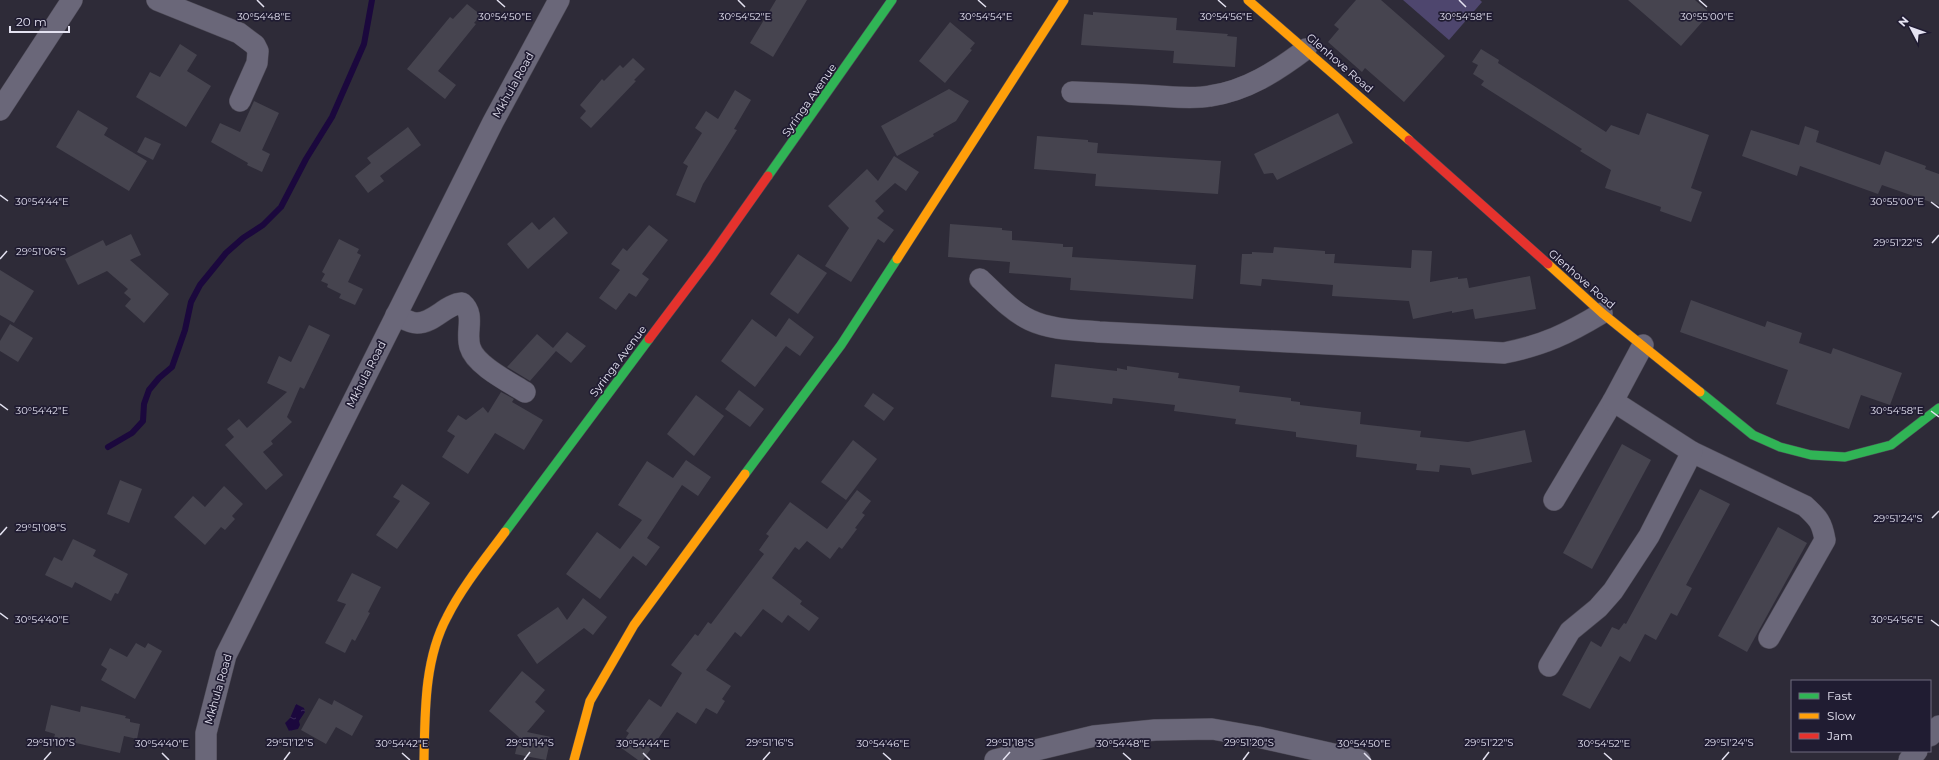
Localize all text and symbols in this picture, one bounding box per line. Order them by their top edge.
scale bar [10,8,69,34]
north arrow [1891,8,1931,48]
text: 30°54'48"E [237,10,291,23]
text: 30°54'50"E [478,10,532,23]
text: 30°54'52"E [719,10,771,23]
text: 30°54'54"E [959,10,1013,23]
text: 30°54'56"E [1200,10,1253,23]
text: 30°54'58"E [1439,10,1493,23]
text: 30°55'00"E [1680,10,1734,23]
text: N [1895,13,1912,29]
text: 20 m [16,14,47,29]
street label: Glenhove Road [1304,30,1376,96]
street label: Mkhula Road [489,50,537,120]
street label: Syringa Avenue [779,61,840,139]
text: 30°54'44"E [15,195,69,208]
text: 30°55'00"E [1870,195,1924,208]
text: 29°51'22"S [1874,236,1922,249]
text: 29°51'06"S [16,245,66,258]
street label: Glenhove Road [1546,246,1618,312]
street label: Syringa Avenue [587,322,650,400]
street label: Mkhula Road [343,338,389,410]
text: 30°54'42"E [16,404,69,417]
text: 30°54'58"E [1870,404,1924,417]
text: 29°51'24"S [1873,512,1923,525]
text: 29°51'08"S [16,521,66,534]
text: 30°54'40"E [15,613,69,626]
text: 30°54'56"E [1871,613,1924,626]
street label: Mkhula Road [201,652,235,726]
legend [1791,680,1931,752]
text: Fast [1827,688,1852,703]
text: Slow [1827,708,1856,723]
text: Jam [1826,728,1853,743]
text: 29°51'10"S [27,736,75,749]
text: 29°51'12"S [267,736,314,749]
text: 29°51'14"S [506,736,554,749]
text: 29°51'16"S [746,736,794,749]
text: 29°51'18"S [986,736,1034,749]
text: 29°51'20"S [1224,736,1274,749]
text: 29°51'22"S [1465,736,1513,749]
text: 29°51'24"S [1704,736,1754,749]
text: 30°54'40"E [135,737,189,750]
text: 30°54'42"E [376,737,429,750]
text: 30°54'44"E [616,737,670,750]
text: 30°54'46"E [856,737,910,750]
text: 30°54'48"E [1096,737,1150,750]
text: 30°54'50"E [1337,737,1391,750]
text: 30°54'52"E [1578,737,1630,750]

